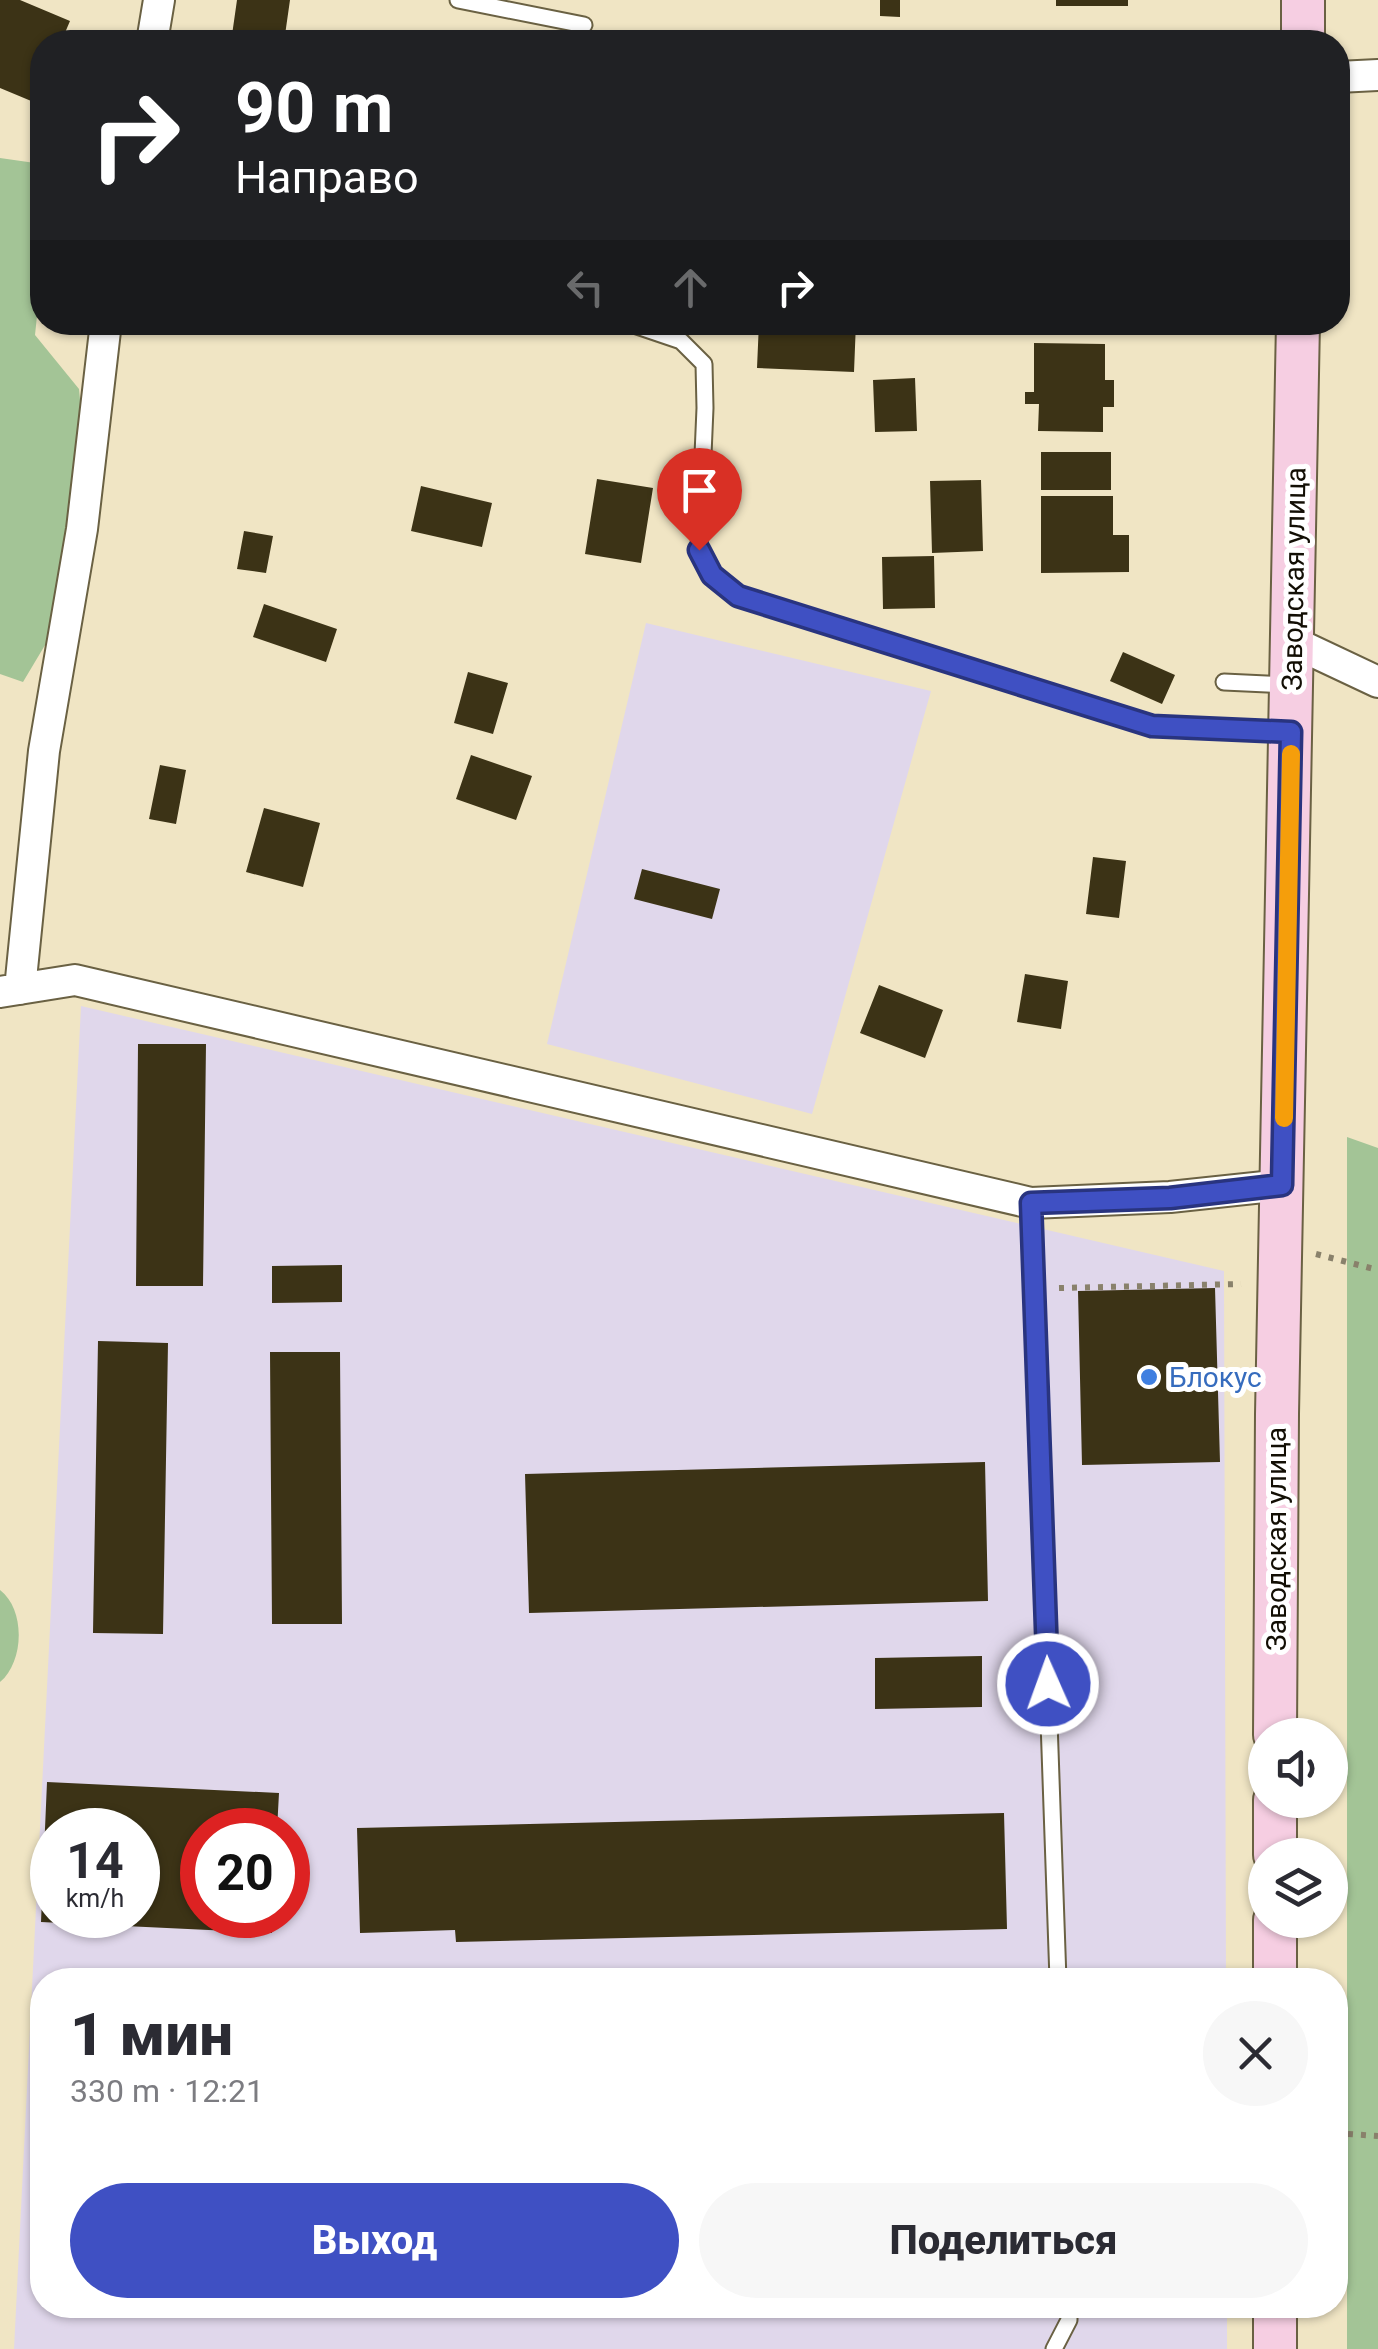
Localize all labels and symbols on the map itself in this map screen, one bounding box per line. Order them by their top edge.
pin [657,448,742,551]
street label: Заводская улица [1276,467,1312,691]
place label: Блокус [1169,1361,1262,1394]
marker: Блокус [1138,1366,1160,1388]
street label: Заводская улица [1260,1427,1293,1651]
position arrow [996,1632,1100,1736]
speed limit sign: 20 [180,1808,310,1938]

